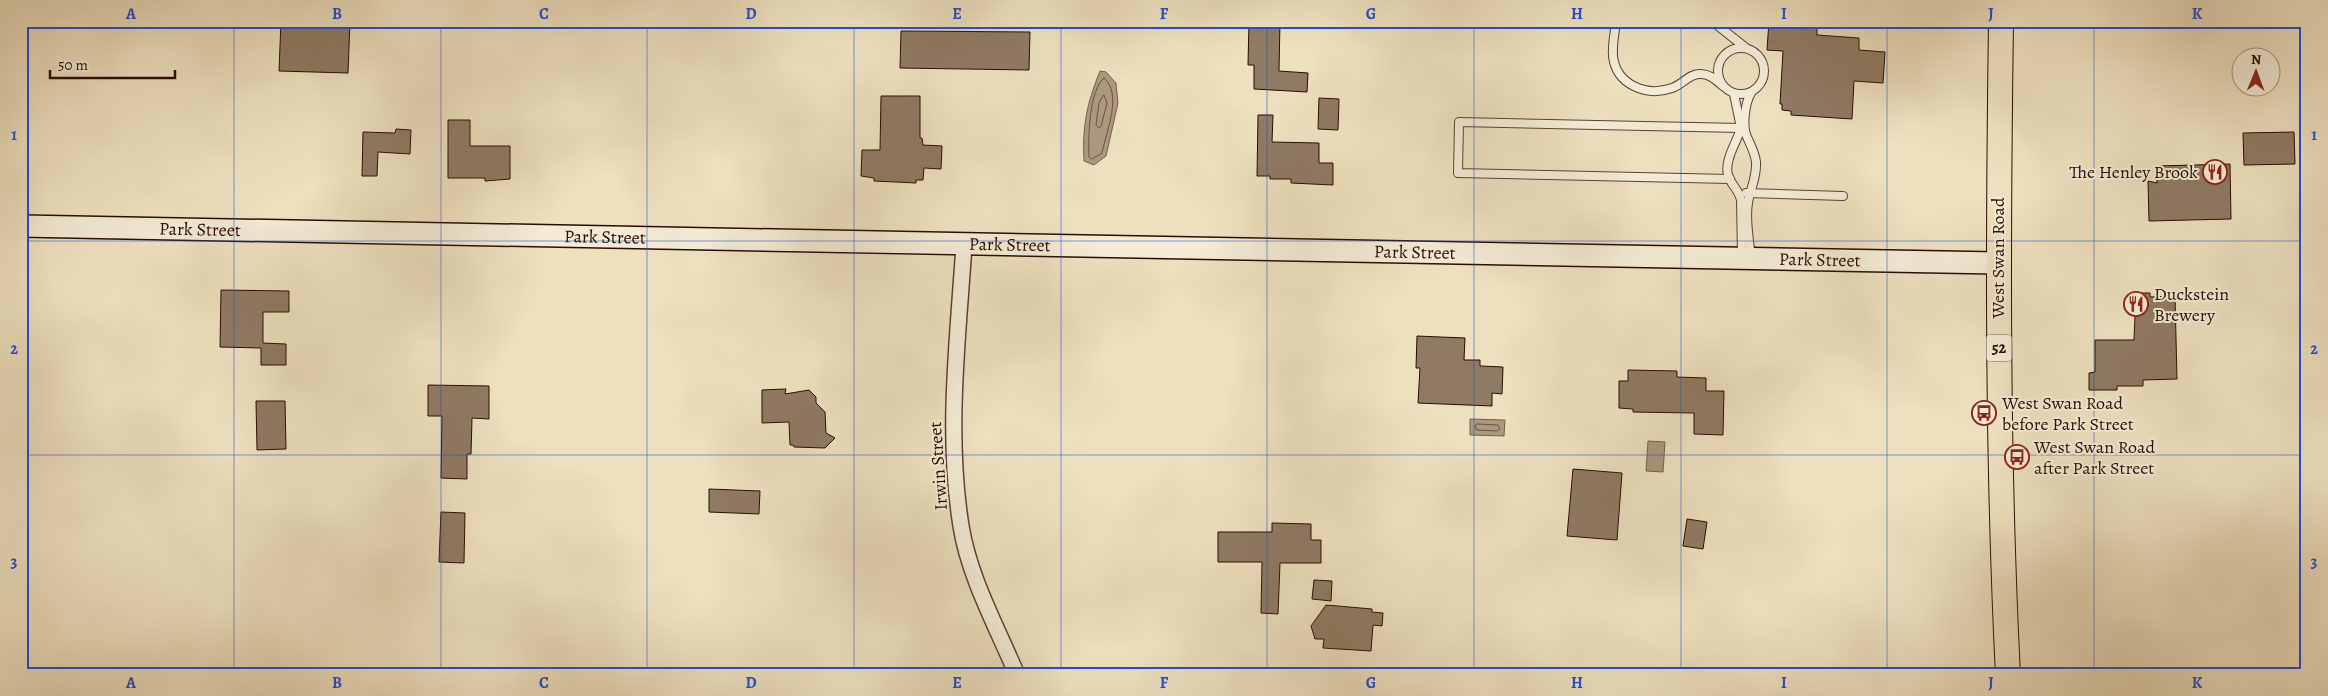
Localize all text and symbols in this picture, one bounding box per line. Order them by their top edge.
text: A [125,3,137,25]
text: B [332,3,342,25]
text: C [539,3,549,25]
text: D [745,3,757,25]
text: E [952,3,962,25]
text: F [1160,3,1169,25]
text: G [1366,3,1376,25]
text: H [1571,3,1583,25]
text: I [1781,3,1787,25]
text: J [1988,3,1994,25]
text: K [2192,3,2203,25]
scale bar [50,48,175,80]
north arrow [2230,48,2280,98]
text: N [2251,50,2261,69]
text: 50 m [58,55,88,75]
text: 1 [11,124,17,146]
text: 1 [2311,124,2317,146]
restaurant icon: The Henley Brook [2202,159,2228,185]
place label: The Henley Brook [2069,160,2198,184]
street label: West Swan Road [1986,197,2010,320]
street label: Park Street [159,217,241,242]
street label: Park Street [564,224,646,250]
street label: Park Street [969,232,1051,257]
street label: Park Street [1374,239,1456,265]
street label: Park Street [1779,247,1861,272]
place label: Duckstein Brewery [2154,282,2229,327]
restaurant icon: Duckstein Brewery [2123,291,2149,317]
road number: 52 [1986,334,2012,362]
text: 2 [10,338,18,360]
text: 2 [2310,338,2318,360]
place label: West Swan Road before Park Street [2001,391,2134,436]
bus stop icon: West Swan Road before Park Street [1971,400,1997,426]
street label: Irwin Street [923,421,953,511]
place label: West Swan Road after Park Street [2033,435,2155,480]
bus stop icon: West Swan Road after Park Street [2004,444,2030,470]
text: 3 [11,551,18,573]
text: 3 [2311,551,2318,573]
text: A [125,672,137,694]
text: B [332,672,342,694]
text: C [539,672,549,694]
text: D [745,672,757,694]
text: E [952,672,962,694]
text: F [1160,672,1169,694]
text: G [1366,672,1376,694]
text: H [1571,672,1583,694]
text: I [1781,672,1787,694]
text: J [1988,672,1994,694]
text: K [2192,672,2203,694]

